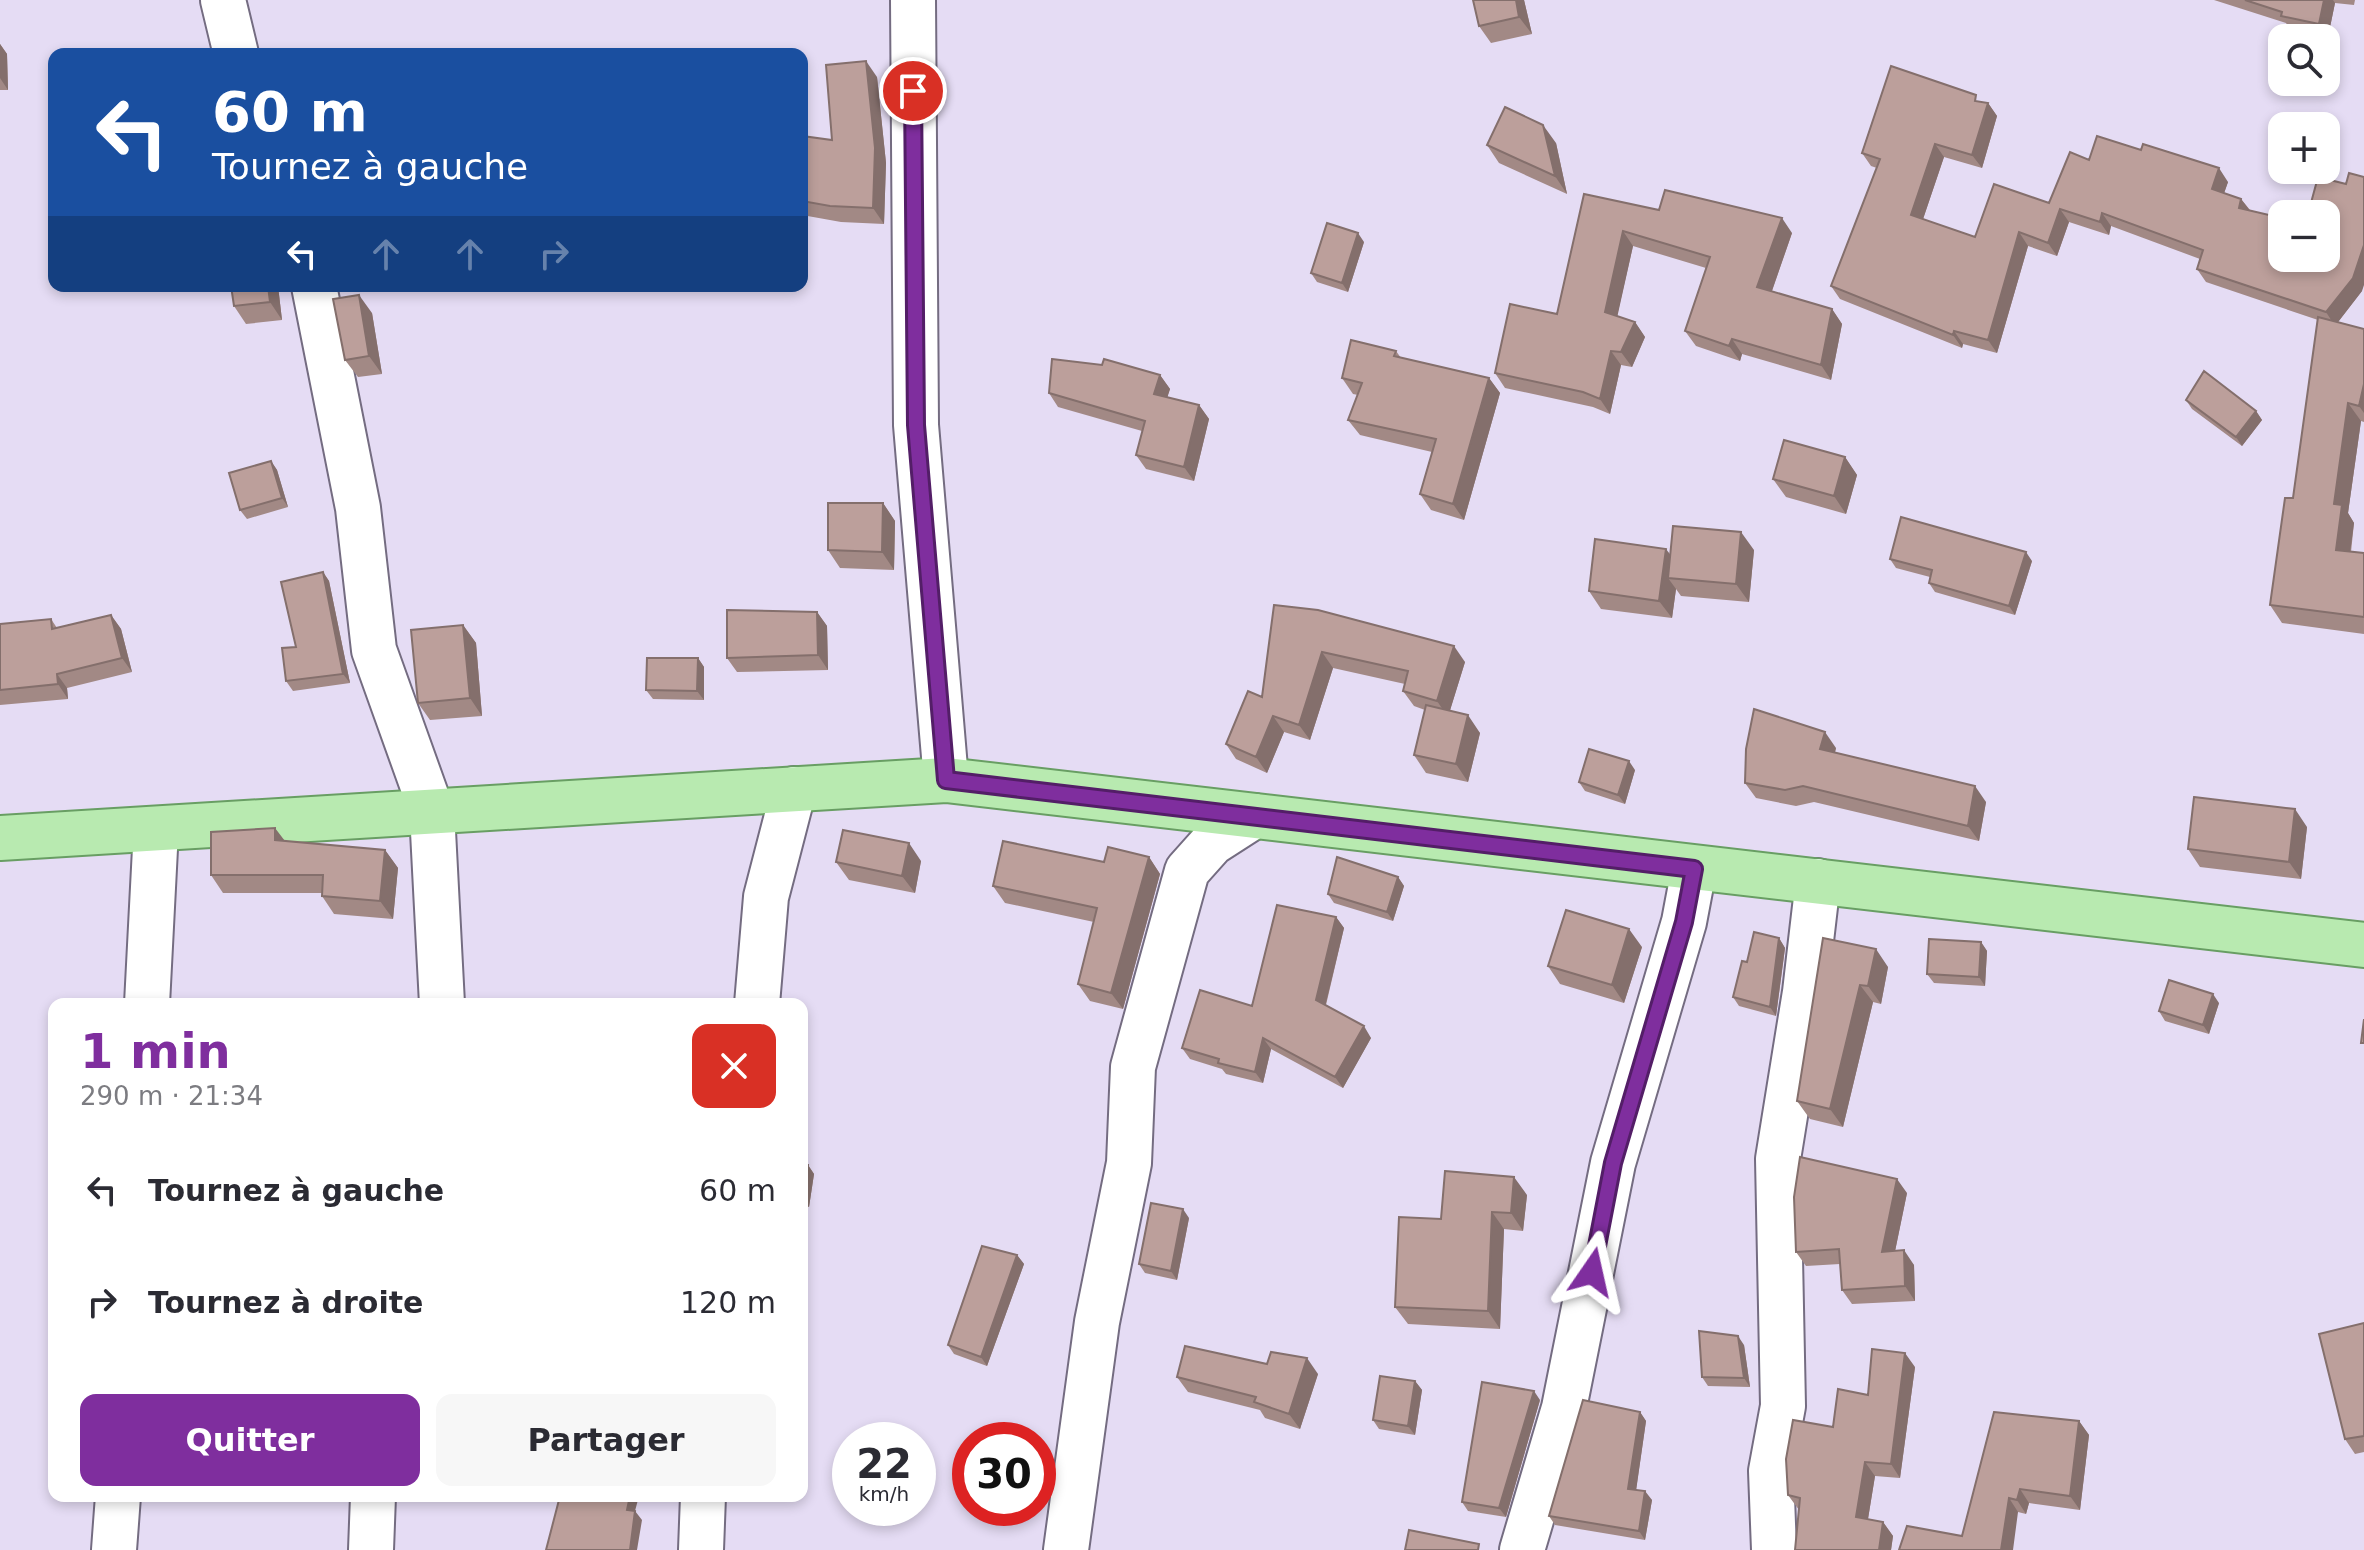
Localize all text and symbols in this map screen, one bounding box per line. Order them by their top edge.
map controls [2268,24,2340,272]
button: search [2268,24,2340,96]
pin [879,57,947,125]
icon: arrive [891,69,935,113]
text: 60 m [212,79,368,144]
icon: left [80,80,184,184]
button: + [2268,112,2340,184]
text: Tournez à gauche [212,146,528,187]
button: − [2268,200,2340,272]
icon: left [280,232,324,276]
icon: ahead [364,232,408,276]
icon: ahead [448,232,492,276]
icon: right [532,232,576,276]
text: 1 min [80,1023,231,1079]
button: close [692,1024,776,1108]
text: 290 m · 21:34 [80,1081,263,1111]
icon: left [80,1168,124,1212]
text: Tournez à gauche [148,1173,444,1208]
text: 60 m [699,1173,776,1208]
position arrow [1550,1230,1634,1314]
icon: right [80,1280,124,1324]
text: Tournez à droite [148,1285,423,1320]
text: 120 m [680,1285,776,1320]
button: Quitter [80,1394,420,1486]
button: Partager [436,1394,776,1486]
speed limit sign: 30 [952,1422,1056,1526]
text: 22 [856,1441,912,1487]
text: km/h [859,1482,909,1506]

